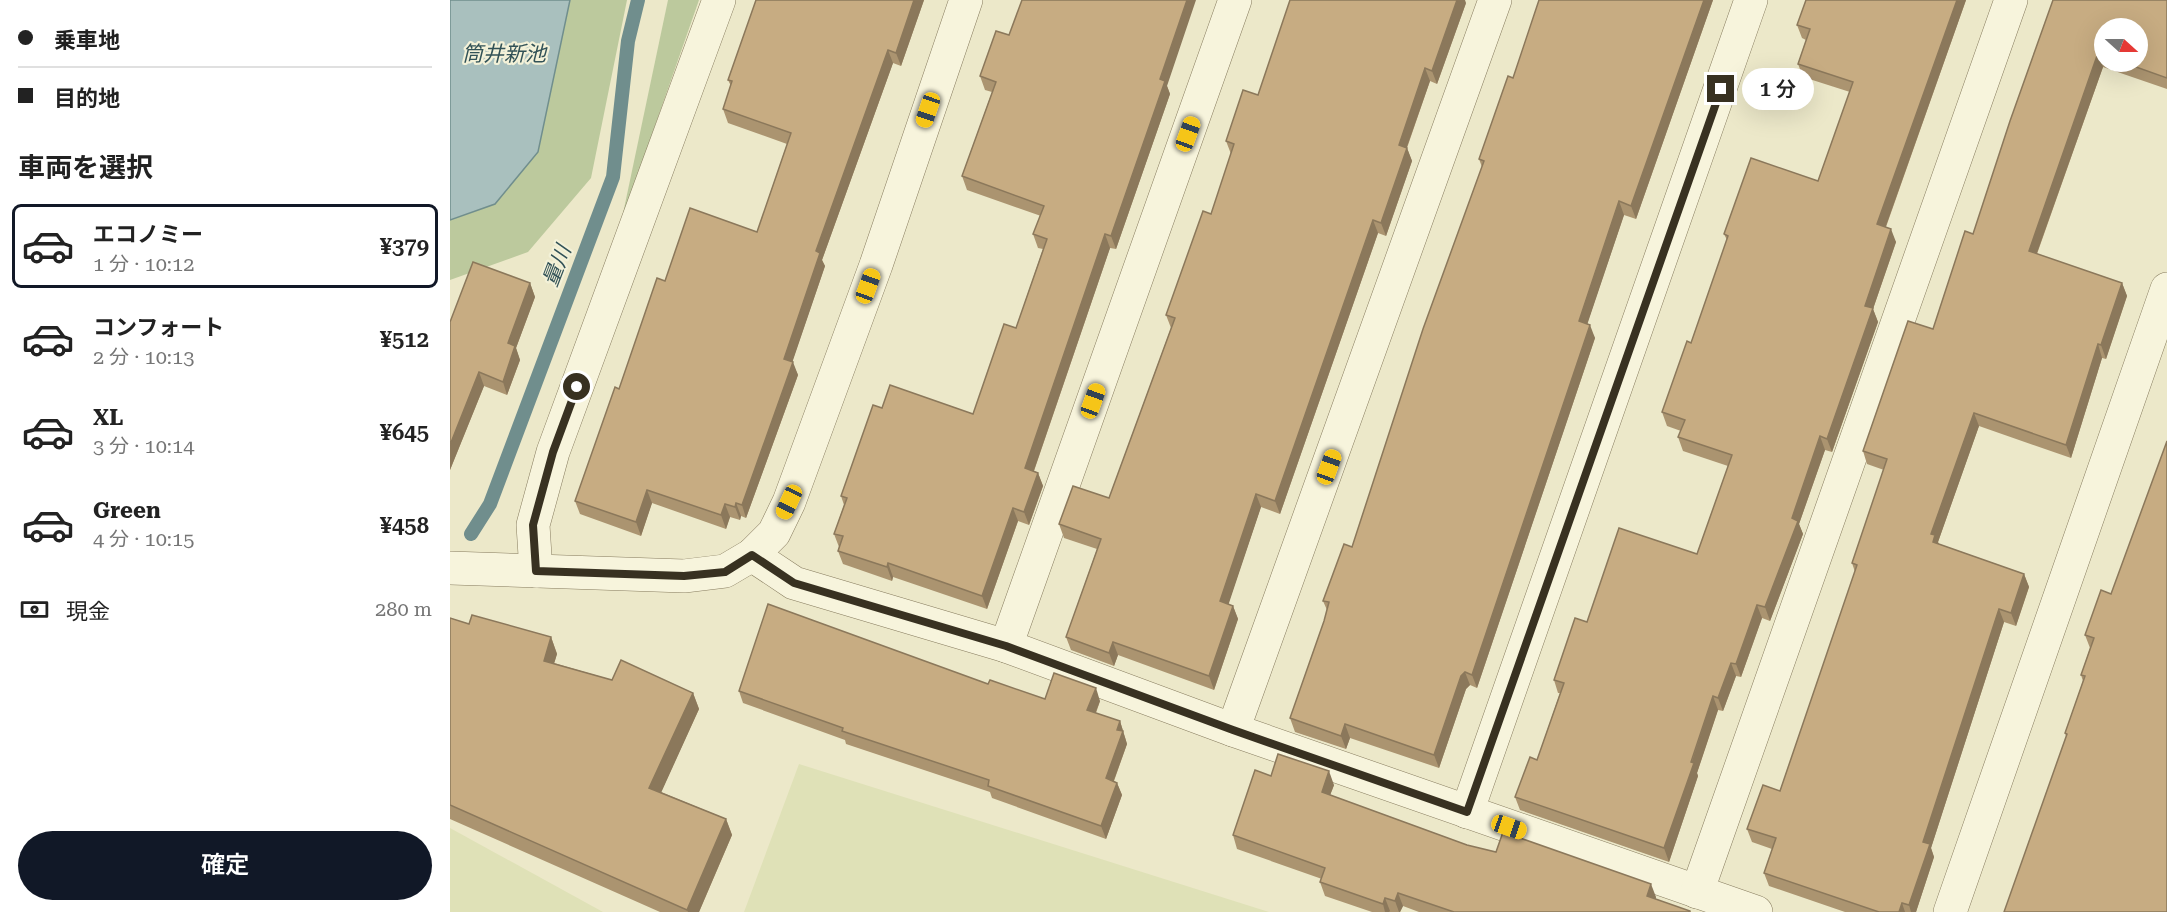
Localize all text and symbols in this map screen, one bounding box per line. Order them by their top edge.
north arrow [2094,18,2148,72]
map controls [2094,18,2148,72]
text: 乗車地 [54,28,120,53]
water label: 筒井新池 [462,42,548,66]
callout: 1 分 [1742,68,1814,110]
route end [1707,75,1734,102]
text: 1 分 [1760,77,1796,101]
text: 目的地 [54,86,120,111]
car [914,90,942,130]
car [1173,114,1203,154]
text: 車両を選択 [18,152,153,184]
icon: car [21,219,75,273]
text: エコノミー [93,222,203,247]
text: ¥379 [380,234,429,259]
water label: 量川 [538,240,576,290]
text: 1 分 · 10:12 [93,252,194,276]
car [853,266,883,306]
icon: car [21,312,75,366]
text: コンフォート [93,315,224,340]
text: ¥512 [380,327,429,352]
text: 2 分 · 10:13 [93,345,194,369]
route start [563,373,590,400]
car [1078,381,1108,421]
icon: car [21,405,75,459]
text: XL [93,405,123,430]
text: ¥645 [380,420,429,445]
text: 3 分 · 10:14 [93,434,194,458]
car [1314,447,1344,487]
car [773,482,805,522]
icon: car [21,498,75,552]
text: Green [93,498,161,523]
text: ¥458 [380,513,429,538]
text: 4 分 · 10:15 [93,527,194,551]
icon: cash [18,593,51,626]
text: 280 m [375,597,432,621]
text: 現金 [66,599,110,624]
car [1489,813,1529,841]
button: 確定 [18,831,432,900]

